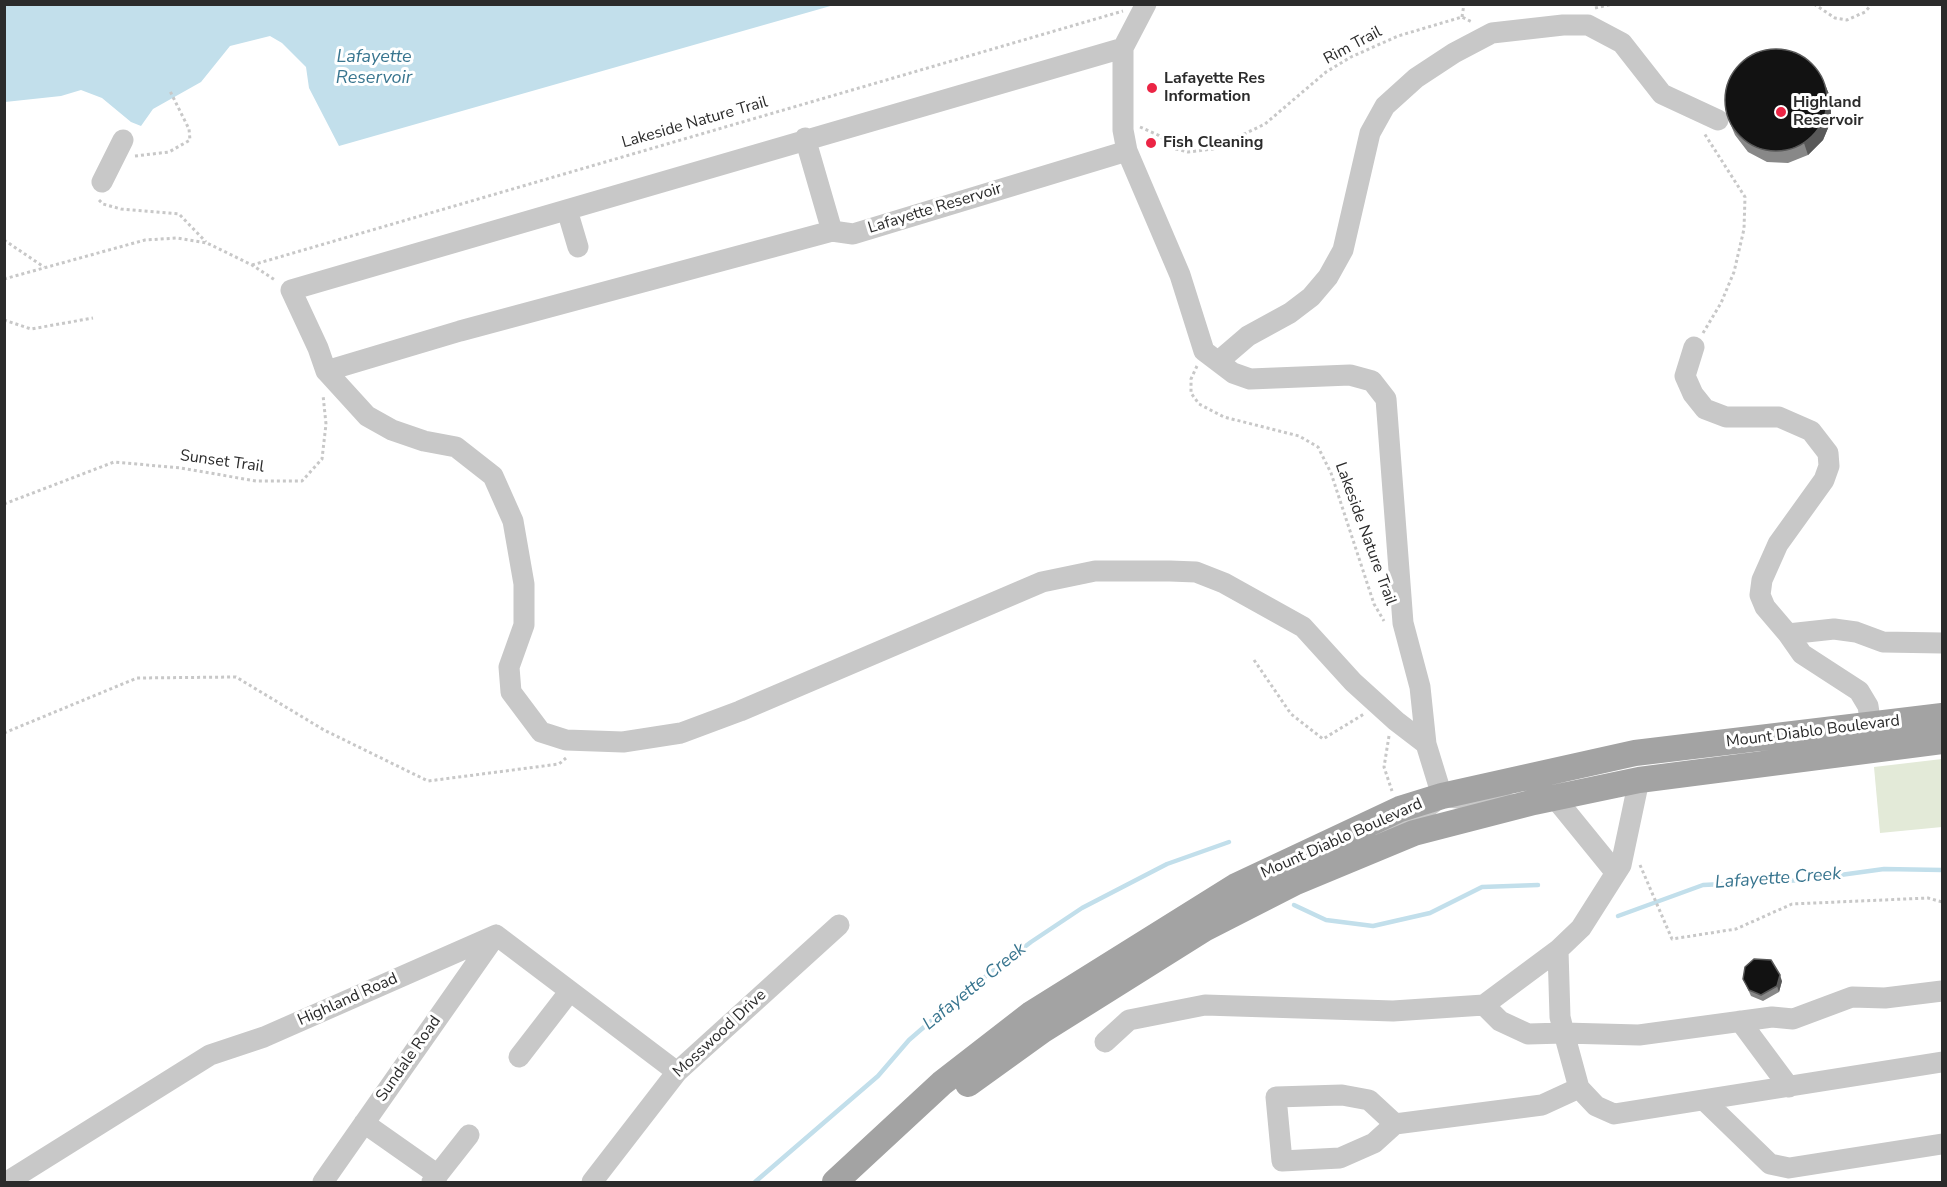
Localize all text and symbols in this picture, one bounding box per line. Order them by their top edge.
street label: Rim Trail [1321,23,1385,69]
water label: Lafayette Reservoir [336,47,412,90]
place label: Lafayette Res Information [1164,69,1265,107]
marker: Lafayette Res Information [1145,81,1159,95]
street label: Lakeside Nature Trail [620,93,770,153]
place label: Highland Reservoir [1793,93,1864,131]
marker: Highland Reservoir [1774,105,1788,119]
place label: Fish Cleaning [1163,133,1263,153]
marker: Fish Cleaning [1144,136,1158,150]
street label: Lafayette Reservoir [866,180,1004,238]
street label: Sunset Trail [179,447,265,477]
street label: Lakeside Nature Trail [1330,460,1400,608]
street label: Mount Diablo Boulevard [1725,712,1901,752]
street label: Mount Diablo Boulevard [1258,795,1426,883]
water label: Lafayette Creek [1714,864,1842,894]
water label: Lafayette Creek [919,939,1031,1035]
street label: Highland Road [295,969,401,1031]
street label: Mosswood Drive [669,986,771,1082]
street label: Sundale Road [372,1012,446,1106]

